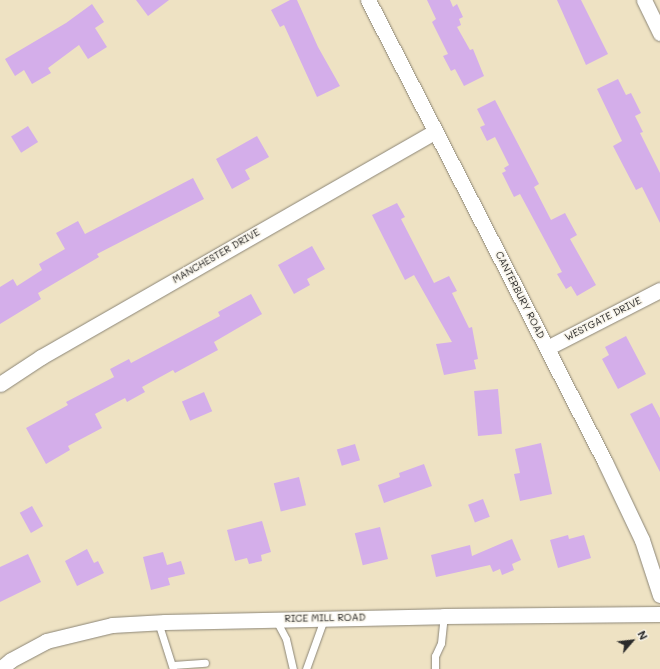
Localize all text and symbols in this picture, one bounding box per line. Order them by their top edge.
street label: MANCHESTER DRIVE [170,226,262,286]
street label: CANTERBURY ROAD [493,249,547,341]
street label: WESTGATE DRIVE [563,295,643,343]
street label: RICE MILL ROAD [284,611,366,625]
north arrow [612,621,652,661]
text: N [634,628,652,642]

